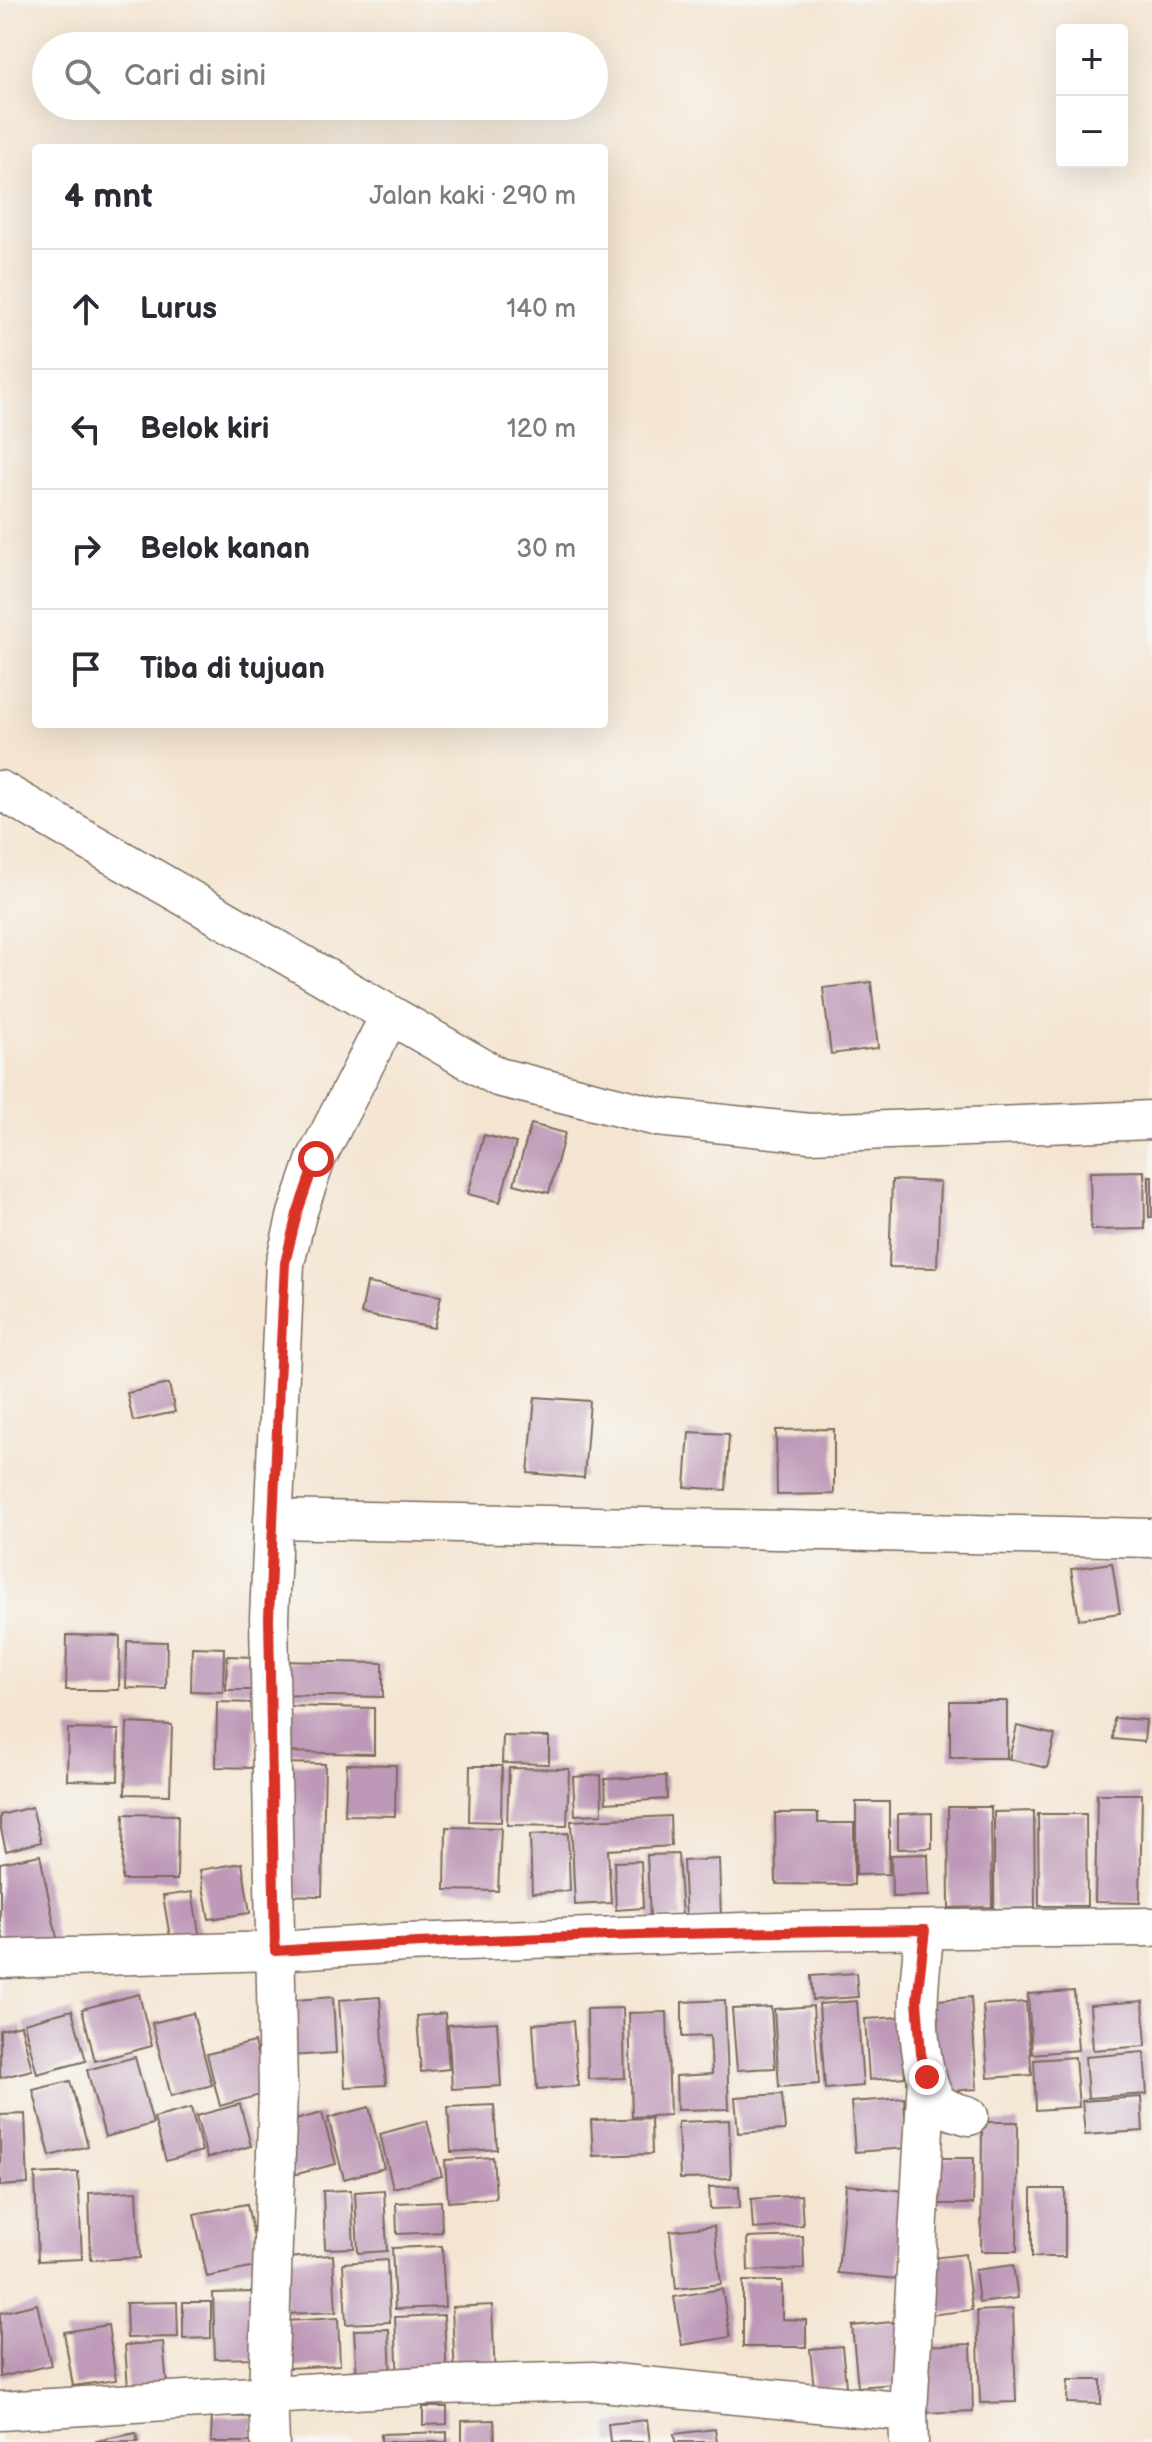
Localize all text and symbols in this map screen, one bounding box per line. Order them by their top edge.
map controls [1056,24,1128,168]
button: + [1056,24,1128,96]
search box [32,32,608,120]
icon: search [60,54,104,98]
text: Cari di sini [124,58,266,94]
button: − [1056,96,1128,168]
text: 4 mnt [64,176,153,217]
text: Jalan kaki · 290 m [369,181,576,212]
icon: ahead [64,287,108,331]
text: Lurus [140,291,217,327]
text: 140 m [506,294,576,325]
icon: left [64,407,108,451]
text: Belok kiri [140,411,269,447]
text: 120 m [507,414,576,445]
icon: right [64,527,108,571]
text: Belok kanan [140,531,310,567]
text: 30 m [516,534,576,565]
icon: arrive [64,647,108,691]
text: Tiba di tujuan [140,651,325,687]
route start [298,1141,334,1177]
route end [909,2059,945,2095]

